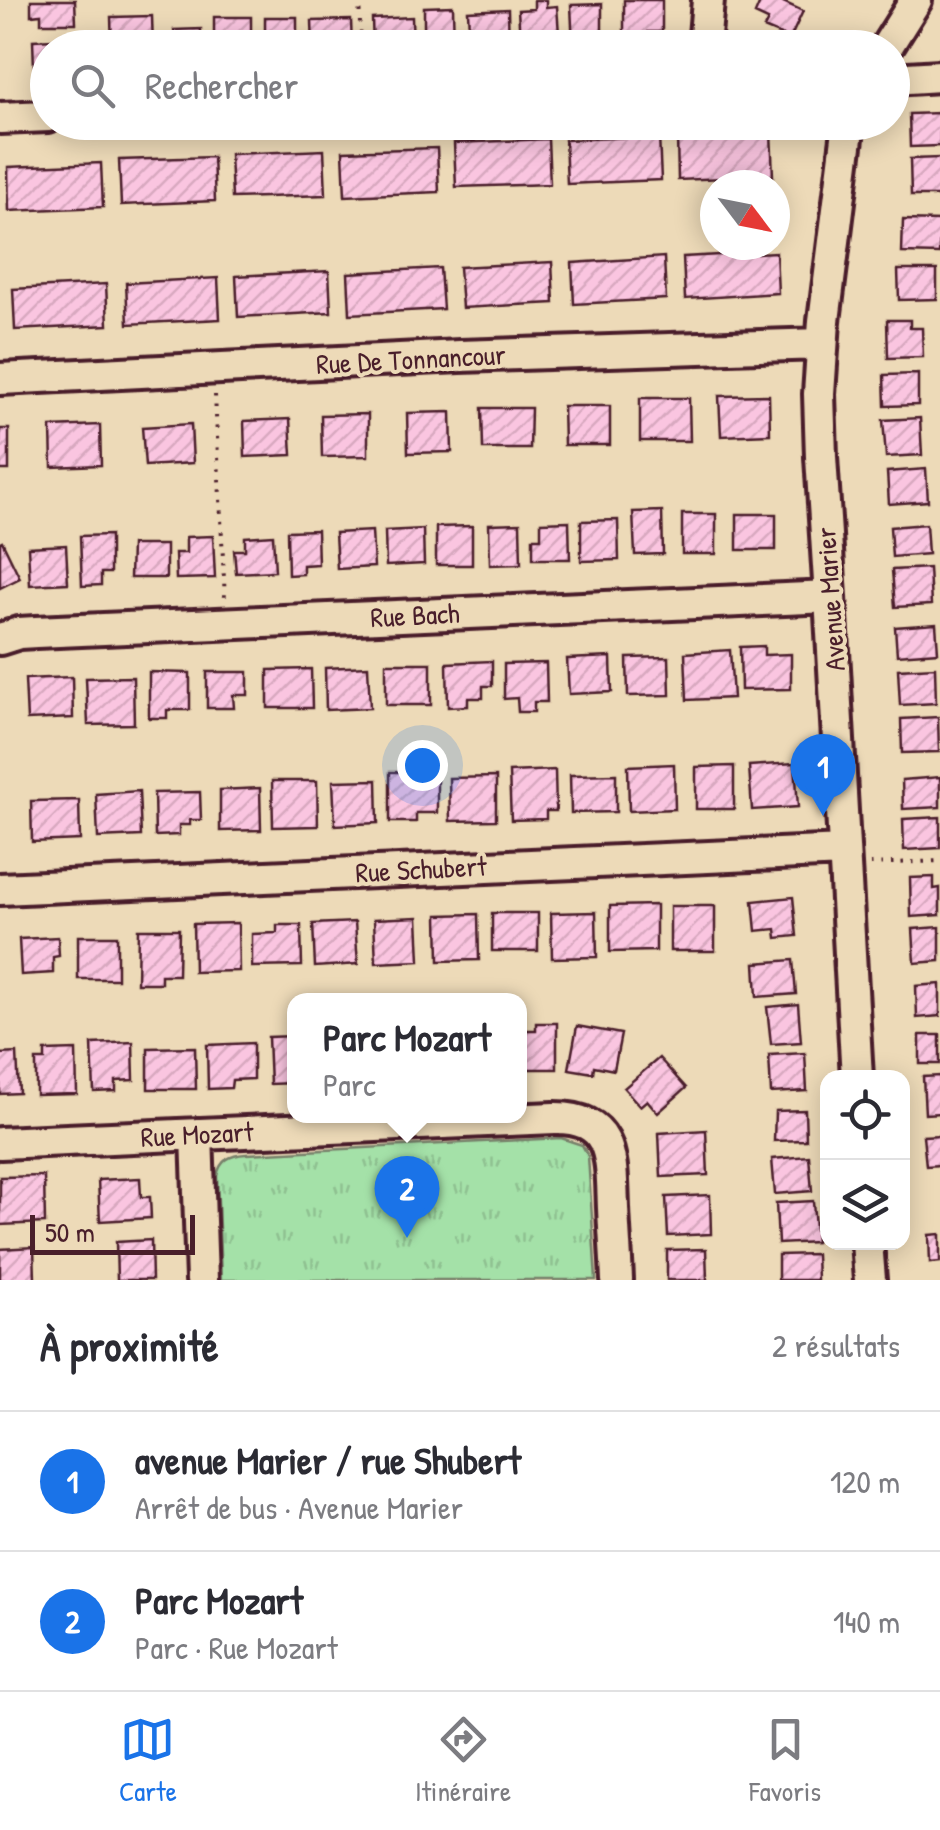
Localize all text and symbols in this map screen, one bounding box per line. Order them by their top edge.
search box [30,30,910,140]
icon: search [65,58,120,113]
text: Rechercher [145,59,298,111]
north arrow [700,170,790,260]
street label: Rue De Tonnancour [315,335,507,383]
street label: Avenue Marier [806,526,854,672]
street label: Rue Bach [369,594,461,636]
pin: 1 [790,734,856,816]
your location [397,740,448,791]
street label: Rue Schubert [354,847,488,891]
popup [287,993,527,1123]
text: Parc Mozart [323,1011,491,1063]
text: Parc [323,1063,376,1106]
map controls [820,1070,910,1250]
button: locate [820,1070,910,1160]
street label: Rue Mozart [140,1112,255,1156]
pin: 2 [374,1156,440,1238]
button: layers [820,1160,910,1250]
scale bar [30,1210,195,1254]
text: 50 m [45,1213,95,1251]
text: À proximité [40,1317,219,1374]
text: 2 résultats [772,1324,900,1367]
text: avenue Marier / rue Shubert [135,1434,521,1486]
text: 1 [67,1460,78,1503]
text: 120 m [830,1460,900,1503]
text: Arrêt de bus · Avenue Marier [135,1486,463,1529]
text: Parc Mozart [135,1574,303,1626]
text: 2 [65,1600,80,1643]
text: 140 m [833,1600,900,1643]
text: Parc · Rue Mozart [135,1626,338,1669]
tab: Carte [119,1712,177,1810]
tab: Itinéraire [415,1712,511,1810]
tab: Favoris [749,1712,821,1810]

